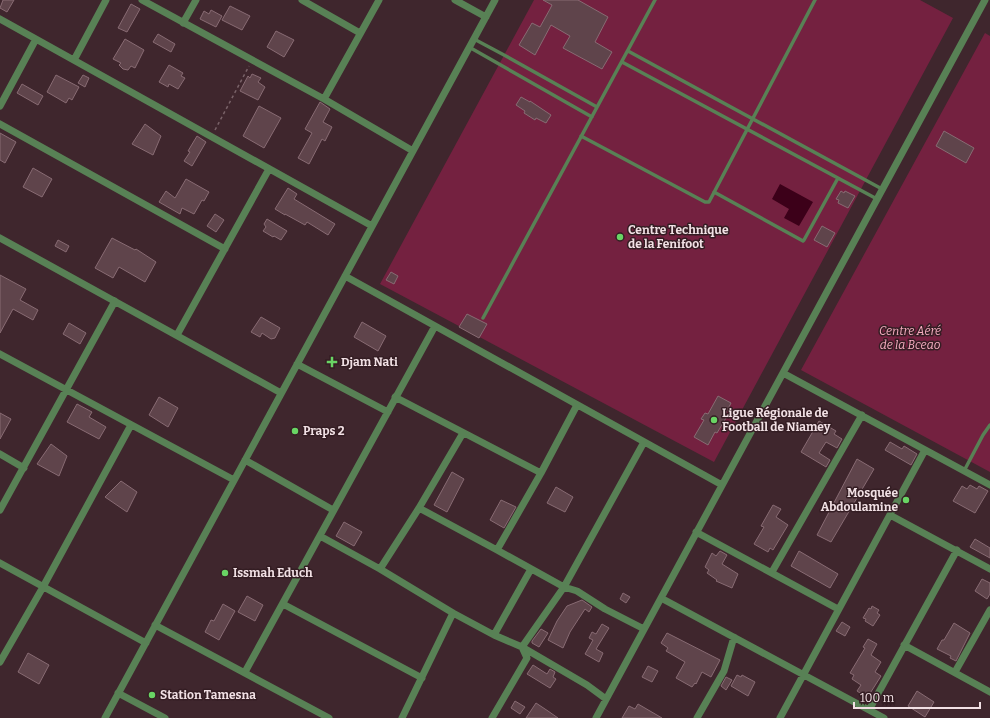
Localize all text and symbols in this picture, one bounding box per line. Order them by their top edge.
place label: Centre Technique de la Fenifoot [628,223,729,251]
marker: Centre Technique de la Fenifoot [615,232,625,242]
park label: Centre Aéré de la Bceao [879,324,941,352]
place label: Djam Nati [341,355,398,370]
marker: Djam Nati [326,356,338,368]
place label: Ligue Régionale de Football de Niamey [722,406,831,434]
marker: Ligue Régionale de Football de Niamey [709,415,719,425]
place label: Praps 2 [303,424,345,438]
marker: Praps 2 [290,426,300,436]
place label: Mosquée Abdoulamine [821,486,898,514]
marker: Mosquée Abdoulamine [901,495,911,505]
place label: Issmah Educh [233,566,313,580]
marker: Issmah Educh [220,568,230,578]
scale bar [854,684,980,710]
place label: Station Tamesna [160,688,256,702]
marker: Station Tamesna [147,690,157,700]
text: 100 m [860,691,895,705]

